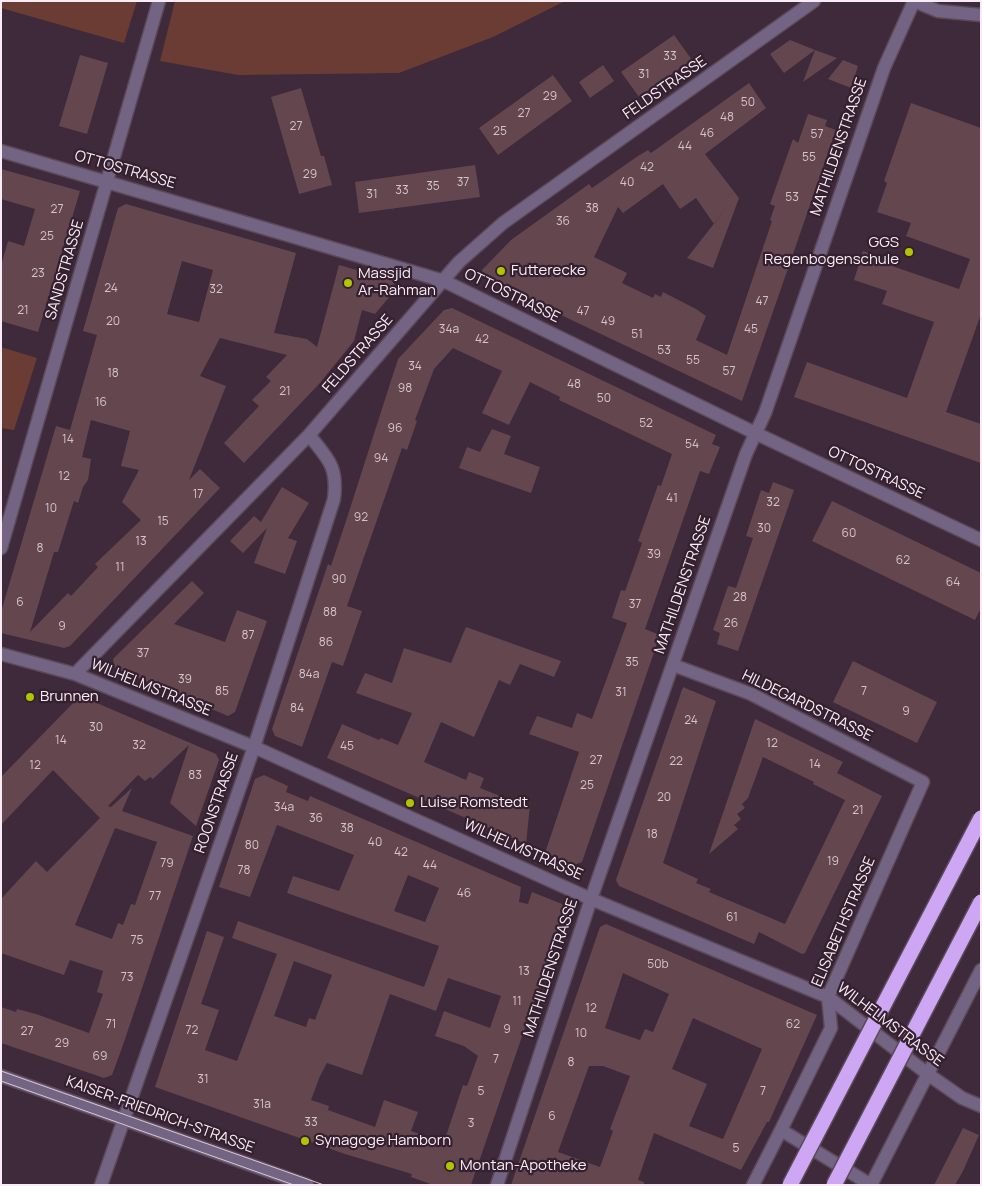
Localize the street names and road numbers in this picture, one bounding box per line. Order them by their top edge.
street label: FELDSTRASSE [620,53,710,123]
street label: MATHILDENSTRASSE [807,76,871,218]
street label: OTTOSTRASSE [72,147,178,193]
street label: SANDSTRASSE [42,218,88,322]
street label: OTTOSTRASSE [461,265,563,327]
street label: FELDSTRASSE [319,311,397,397]
street label: OTTOSTRASSE [825,443,927,503]
street label: MATHILDENSTRASSE [651,514,715,656]
street label: WILHELMSTRASSE [88,656,214,720]
street label: HILDEGARDSTRASSE [739,667,875,745]
street label: ROONSTRASSE [191,750,243,856]
street label: WILHELMSTRASSE [461,816,585,884]
street label: ELISABETHSTRASSE [808,854,880,990]
street label: MATHILDENSTRASSE [520,896,582,1040]
street label: WILHELMSTRASSE [833,979,947,1071]
street label: KAISER-FRIEDRICH-STRASSE [63,1073,257,1157]

